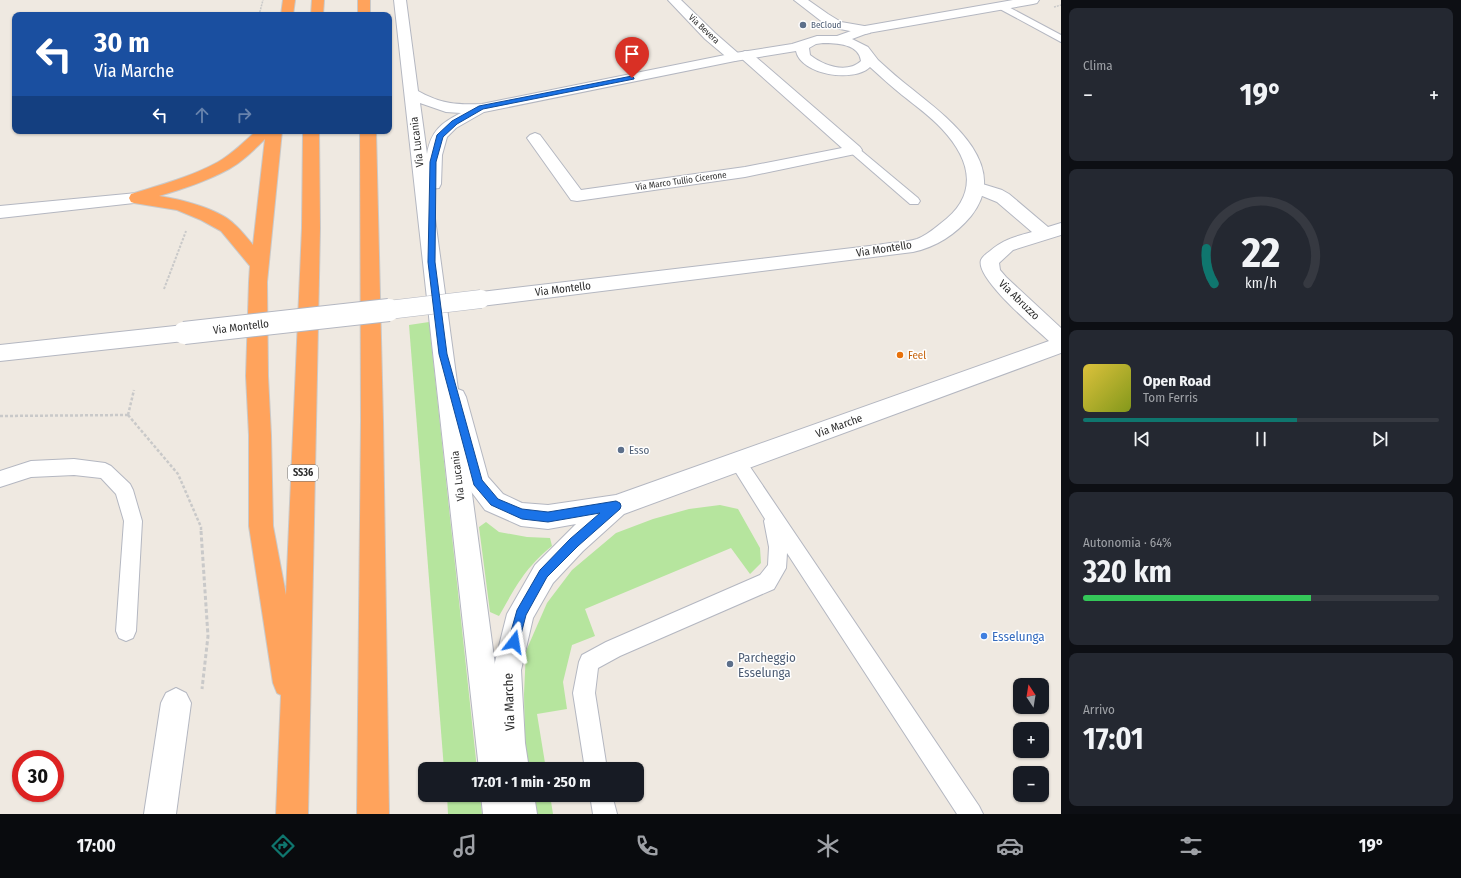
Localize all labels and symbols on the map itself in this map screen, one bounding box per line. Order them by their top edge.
street label: Via Bevera [687,12,722,46]
marker: BeCloud [798,20,808,30]
place label: BeCloud [811,20,842,30]
pin [615,37,649,78]
street label: Via Lucania [407,116,427,168]
street label: Via Marco Tullio Cicerone [635,170,728,192]
street label: Via Montello [855,238,913,260]
street label: Via Abruzzo [996,277,1042,323]
street label: Via Montello [534,279,592,299]
street label: Via Montello [212,317,270,337]
place label: Feel [908,349,926,362]
marker: Feel [895,350,905,360]
street label: Via Marche [814,412,864,440]
place label: Esso [629,444,649,457]
marker: Esso [616,445,626,455]
street label: Via Lucania [448,450,468,502]
road number: SS36 [288,465,318,481]
position arrow [493,621,535,663]
place label: Esselunga [992,629,1045,644]
marker: Esselunga [979,631,989,641]
place label: Parcheggio Esselunga [738,650,796,680]
marker: Parcheggio Esselunga [725,659,735,669]
street label: Via Marche [500,673,518,731]
north arrow [1013,678,1049,714]
speed limit sign: 30 [12,750,64,802]

